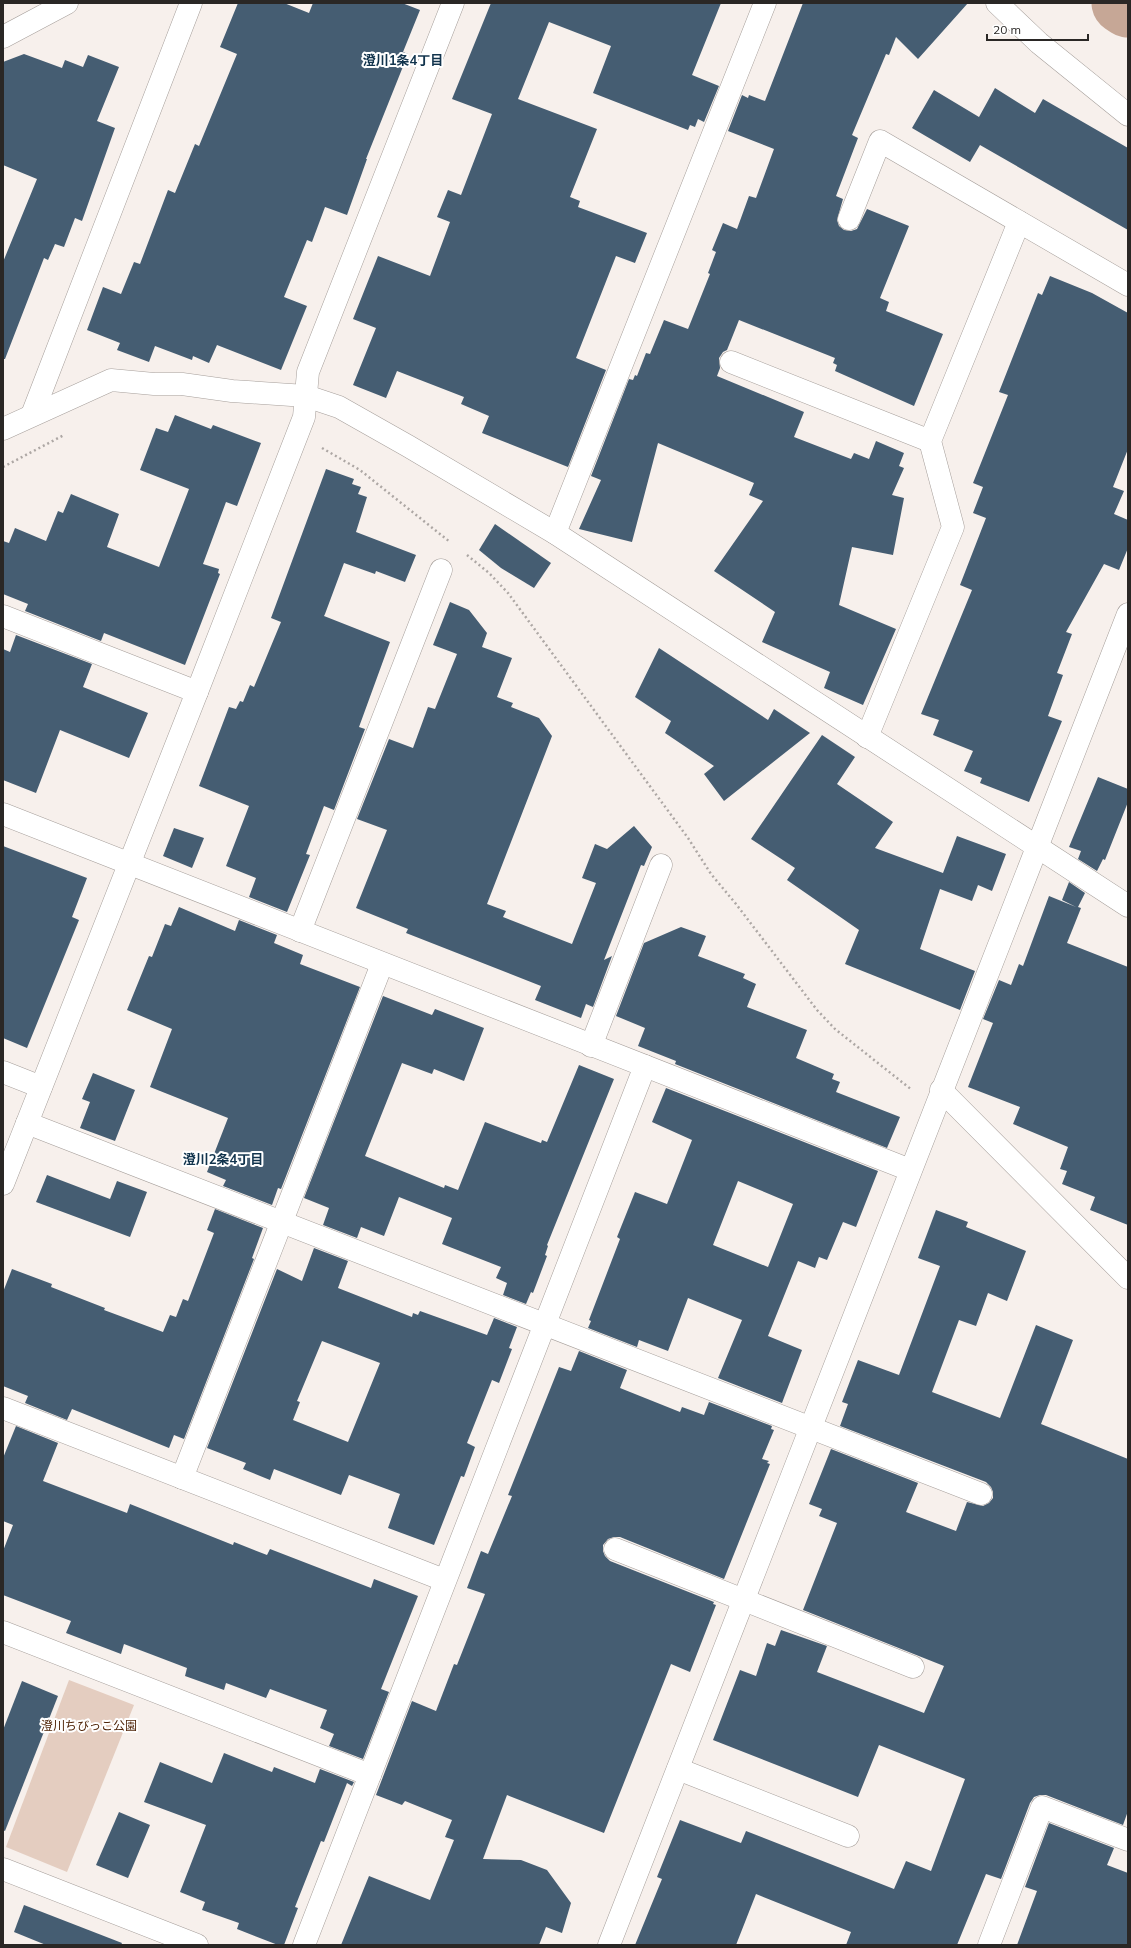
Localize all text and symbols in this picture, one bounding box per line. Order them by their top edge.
scale bar [987,16,1088,42]
text: 20 m [993,22,1021,37]
district label: 澄川1条4丁目 [363,52,443,68]
district label: 澄川2条4丁目 [183,1151,263,1167]
park label: 澄川ちびっこ公園 [41,1718,137,1733]

